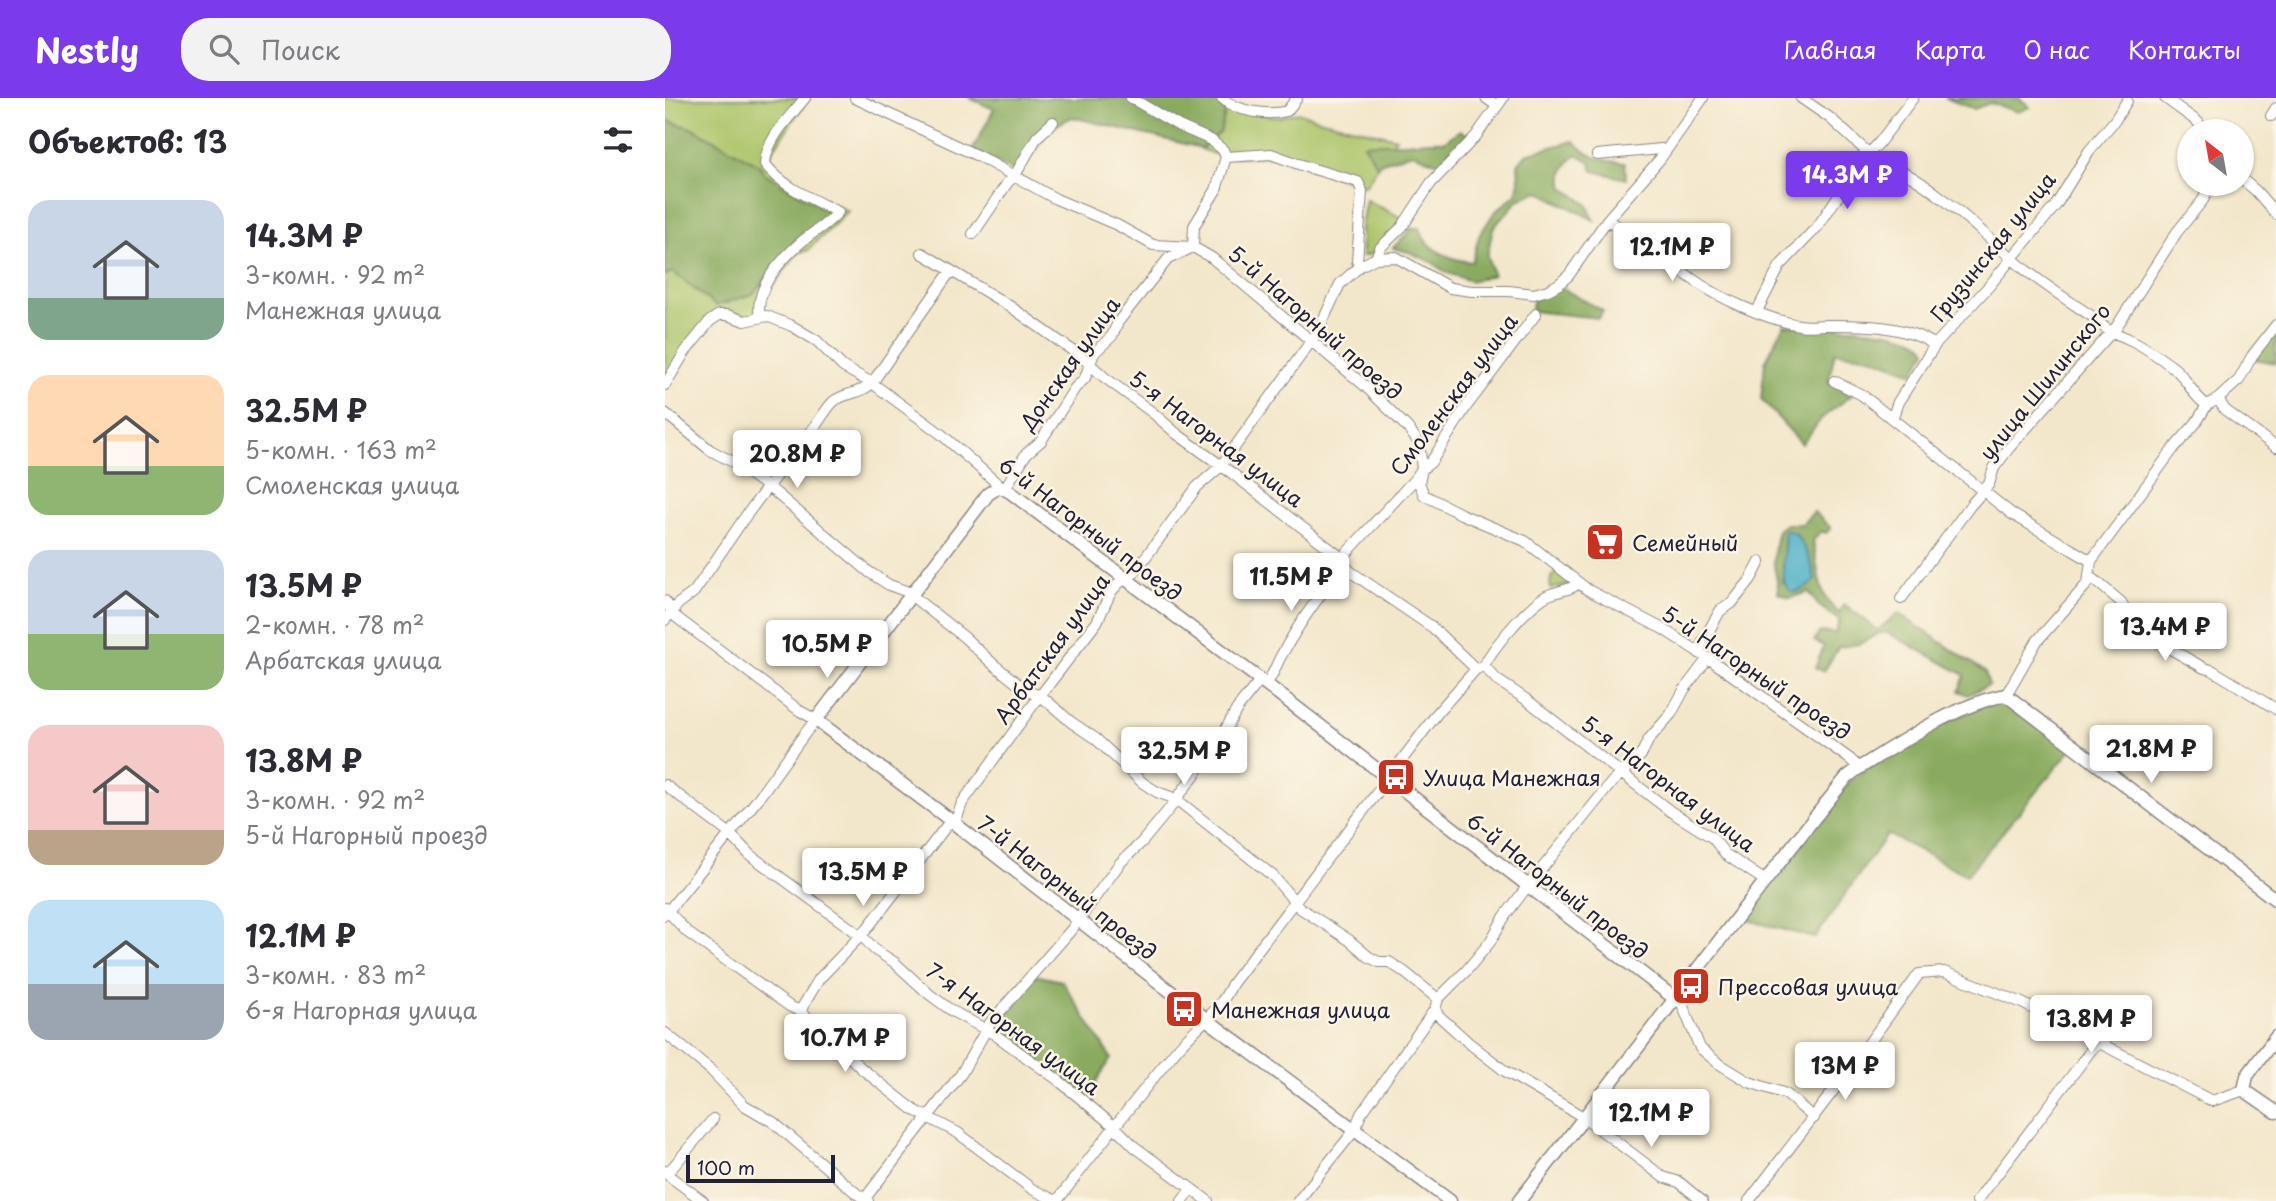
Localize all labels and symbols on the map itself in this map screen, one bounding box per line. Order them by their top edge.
north arrow [2177,119,2254,196]
pin: 14.3M ₽ [1782,152,1912,211]
street label: Грузинская улица [1921,164,2063,328]
pin: 12.1M ₽ [1607,223,1737,283]
street label: 5-й Нагорный проезд [1222,237,1410,407]
street label: Донская улица [1010,289,1127,437]
street label: улица Шилинского [1971,296,2117,466]
street label: Смоленская улица [1381,306,1525,482]
street label: 5-я Нагорная улица [1123,362,1311,515]
pin: 20.8M ₽ [732,430,862,490]
street label: 6-й Нагорный проезд [992,448,1190,608]
supermarket icon: Семейный [1584,521,1626,563]
place label: Семейный [1632,526,1738,558]
pin: 11.5M ₽ [1226,554,1356,613]
street label: Арбатская улица [985,565,1117,730]
street label: 5-й Нагорный проезд [1656,597,1858,747]
pin: 13.4M ₽ [2100,603,2230,663]
pin: 10.5M ₽ [762,620,892,680]
street label: 5-я Нагорная улица [1575,707,1763,860]
pin: 21.8M ₽ [2086,726,2216,785]
pin: 32.5M ₽ [1119,728,1249,787]
bus stop icon: Улица Манежная [1375,756,1417,798]
place label: Улица Манежная [1423,761,1601,793]
street label: 6-й Нагорный проезд [1460,804,1656,966]
street label: 7-й Нагорный проезд [972,807,1164,967]
pin: 13.5M ₽ [798,848,928,908]
street label: 7-я Нагорная улица [920,954,1108,1103]
bus stop icon: Прессовая улица [1670,965,1712,1007]
place label: Прессовая улица [1718,970,1899,1002]
bus stop icon: Манежная улица [1163,988,1205,1030]
place label: Манежная улица [1211,993,1391,1025]
pin: 13.8M ₽ [2026,996,2156,1055]
pin: 10.7M ₽ [780,1014,910,1074]
pin: 13M ₽ [1796,1042,1894,1102]
pin: 12.1M ₽ [1586,1090,1716,1149]
scale bar [686,1152,835,1184]

